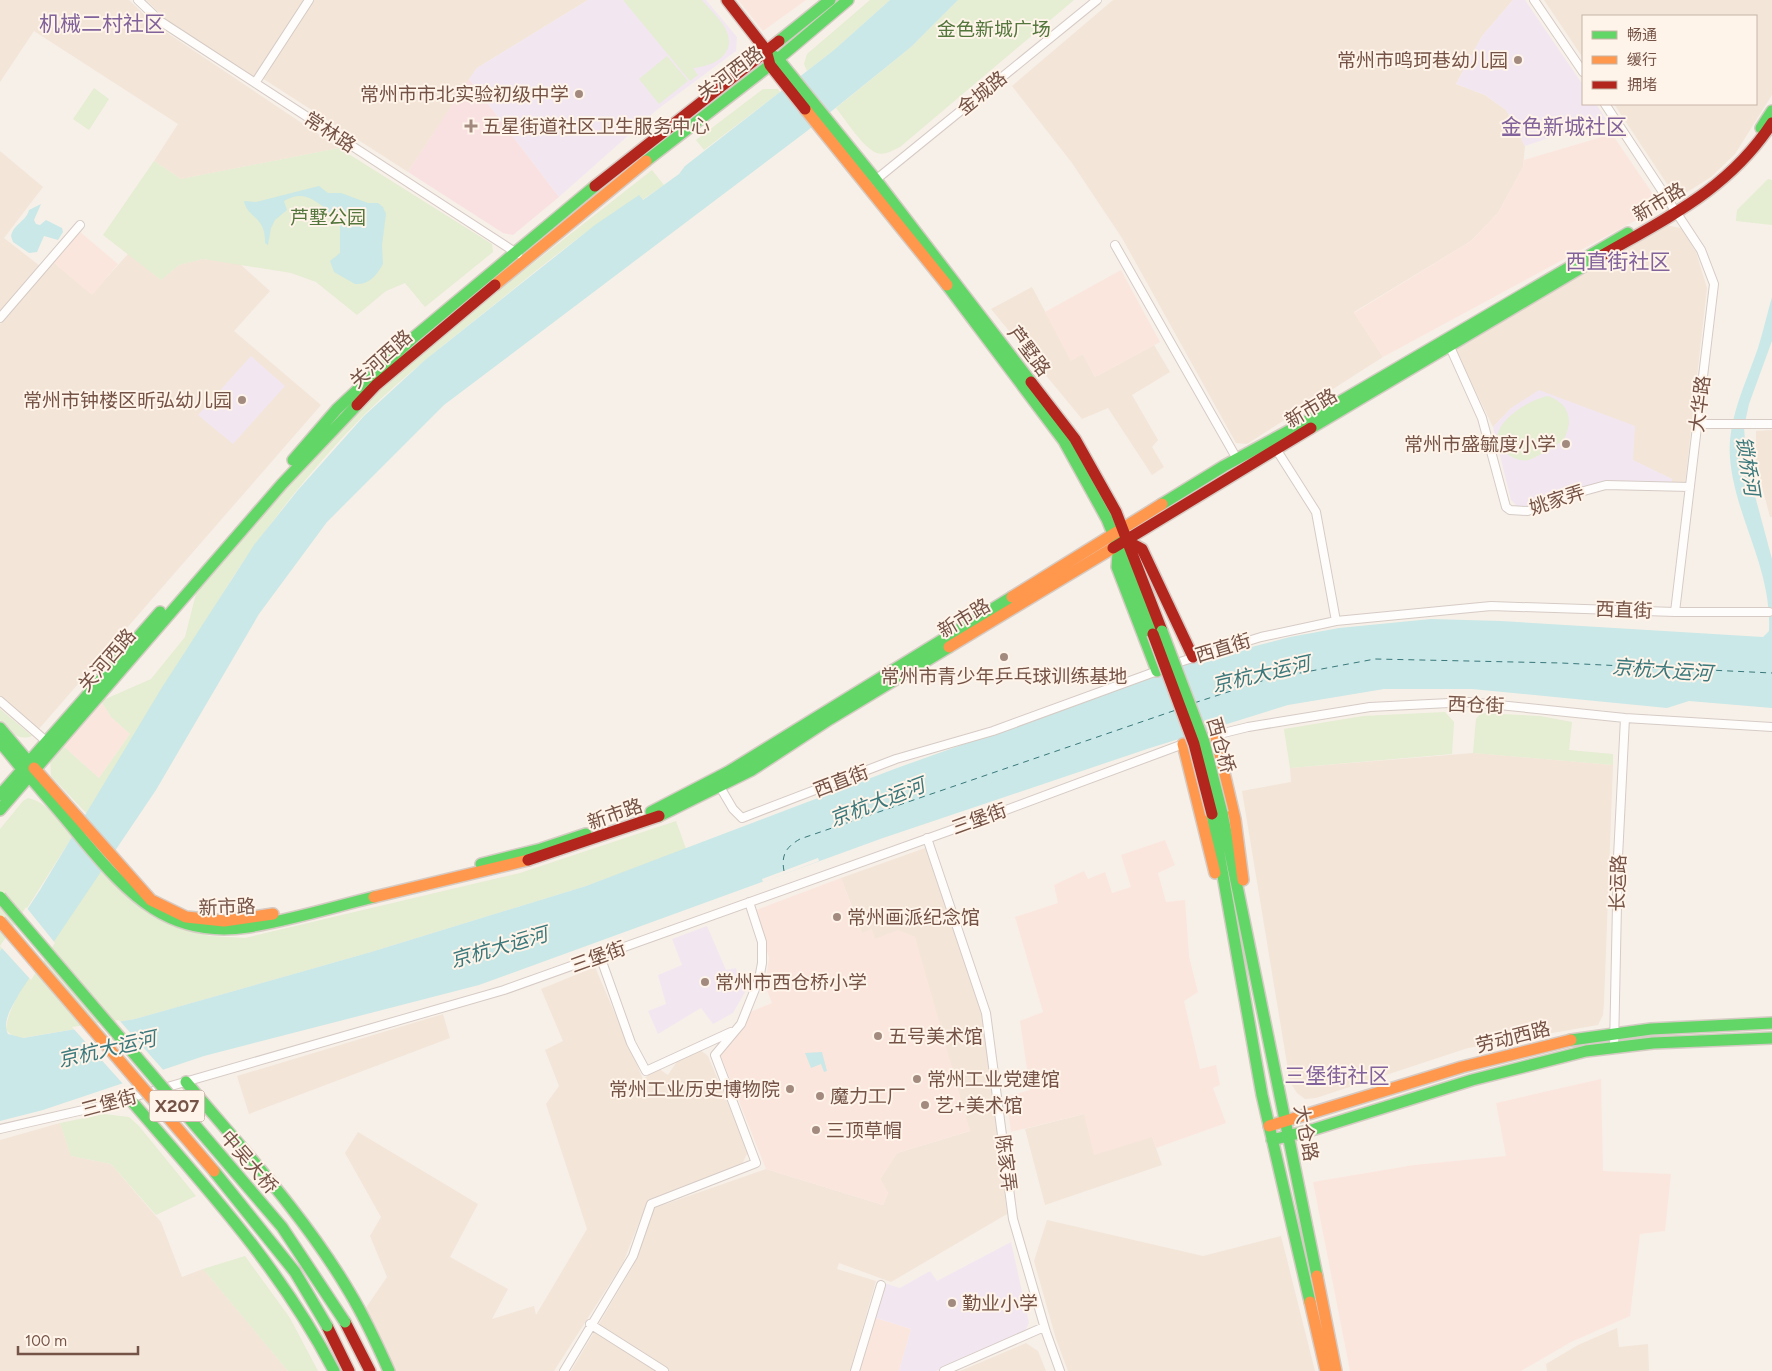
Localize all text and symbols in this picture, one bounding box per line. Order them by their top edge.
district label: 机械二村社区 [39,11,165,36]
legend [1582,15,1757,105]
park label: 金色新城广场 [937,18,1051,41]
text: 畅通 [1627,26,1657,44]
street label: 关河西路 [693,41,767,105]
place label: 常州市鸣珂巷幼儿园 [1337,49,1508,72]
text: 缓行 [1627,51,1657,69]
marker: 常州市鸣珂巷幼儿园 [1512,54,1524,66]
street label: 金城路 [953,66,1011,120]
text: 拥堵 [1627,76,1657,94]
place label: 常州市市北实验初级中学 [360,83,569,106]
marker: 常州市市北实验初级中学 [573,88,585,100]
street label: 常林路 [300,107,360,157]
district label: 金色新城社区 [1501,114,1627,139]
place label: 五星街道社区卫生服务中心 [482,115,710,138]
marker: 五星街道社区卫生服务中心 [464,119,478,133]
street label: 新市路 [1629,177,1689,227]
park label: 芦墅公园 [290,206,366,229]
district label: 西直街社区 [1566,249,1671,274]
street label: 芦墅路 [1003,321,1055,381]
street label: 关河西路 [345,325,417,393]
street label: 大华路 [1685,374,1715,434]
street label: 新市路 [1281,383,1341,433]
place label: 常州市钟楼区昕弘幼儿园 [23,389,232,412]
marker: 常州市钟楼区昕弘幼儿园 [236,394,248,406]
place label: 常州市盛毓度小学 [1404,433,1556,456]
water label: 锁桥河 [1731,434,1765,501]
marker: 常州市盛毓度小学 [1560,438,1572,450]
street label: 姚家弄 [1526,480,1588,520]
street label: 新市路 [934,593,994,643]
street label: 西直街 [1595,598,1653,622]
street label: 关河西路 [73,624,141,696]
street label: 西直街 [1192,629,1254,667]
water label: 京杭大运河 [1210,650,1316,697]
marker: 常州市青少年乒乓球训练基地 [998,651,1010,663]
water label: 京杭大运河 [1611,655,1717,686]
place label: 常州市青少年乒乓球训练基地 [880,665,1128,688]
street label: 西仓街 [1447,693,1505,717]
street label: 西仓桥 [1202,714,1240,776]
street label: 西直街 [810,760,872,802]
water label: 京杭大运河 [826,771,932,831]
street label: 新市路 [584,794,646,834]
street label: 三堡街 [948,798,1010,840]
street label: 长运路 [1606,854,1630,912]
street label: 新市路 [198,895,256,919]
place label: 常州画派纪念馆 [847,906,980,929]
marker: 常州画派纪念馆 [831,911,843,923]
water label: 京杭大运河 [448,921,554,972]
street label: 三堡街 [567,936,629,978]
place label: 常州市西仓桥小学 [715,971,867,994]
marker: 常州市西仓桥小学 [699,976,711,988]
street label: 劳动西路 [1473,1017,1553,1057]
water label: 京杭大运河 [56,1025,162,1072]
place label: 五号美术馆 [888,1025,983,1048]
marker: 五号美术馆 [872,1030,884,1042]
district label: 三堡街社区 [1285,1063,1390,1088]
place label: 常州工业党建馆 [927,1068,1060,1091]
marker: 常州工业党建馆 [911,1073,923,1085]
place label: 常州工业历史博物院 [609,1078,780,1101]
marker: 常州工业历史博物院 [784,1083,796,1095]
street label: 三堡街 [78,1085,140,1121]
place label: 魔力工厂 [830,1085,906,1108]
road number: X207 [150,1090,204,1122]
marker: 魔力工厂 [814,1090,826,1102]
place label: 艺+美术馆 [935,1094,1023,1117]
marker: 艺+美术馆 [919,1099,931,1111]
street label: 大仓路 [1289,1103,1323,1163]
place label: 三顶草帽 [826,1119,902,1142]
marker: 三顶草帽 [810,1124,822,1136]
street label: 中吴大桥 [215,1126,283,1198]
street label: 陈家弄 [991,1133,1021,1193]
place label: 勤业小学 [962,1292,1038,1315]
marker: 勤业小学 [946,1297,958,1309]
scale bar [18,1324,138,1356]
text: 100 m [25,1332,67,1350]

